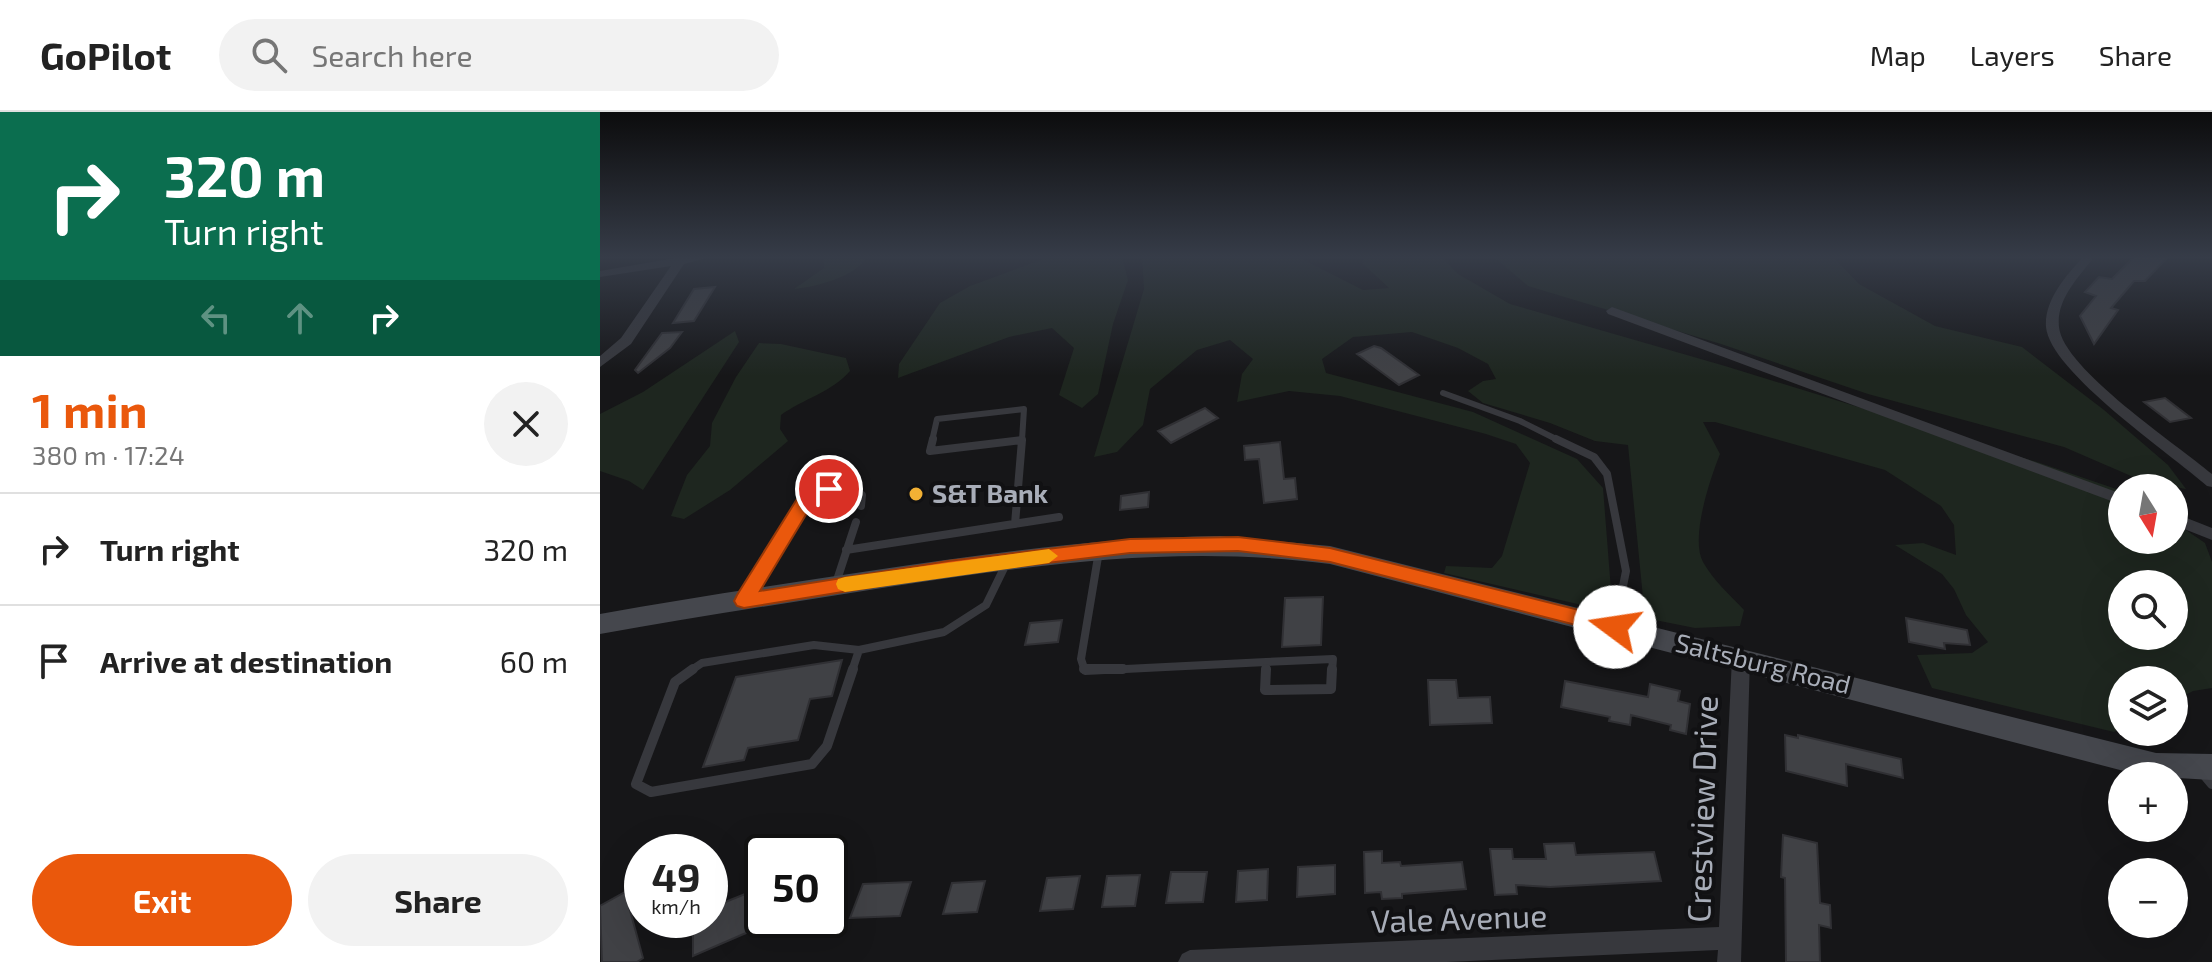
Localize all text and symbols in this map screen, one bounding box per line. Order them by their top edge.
search box [219,19,779,91]
text: GoPilot [40,32,171,78]
icon: search [247,33,291,77]
text: Search here [311,37,473,73]
text: Map [1870,38,1926,72]
text: Layers [1970,38,2055,72]
text: Share [2099,38,2172,72]
text: 320 m [164,141,325,208]
icon: right [32,144,136,248]
text: Turn right [164,209,324,252]
icon: left [194,296,238,340]
icon: ahead [278,296,322,340]
icon: right [362,296,406,340]
text: 1 min [32,380,148,438]
button: close [484,382,568,466]
text: 380 m · 17:24 [32,439,185,470]
pin [795,455,863,523]
icon: arrive [807,467,851,511]
north arrow [2108,474,2188,554]
map controls [2108,474,2188,938]
place label: S&T Bank [932,477,1049,508]
marker: S&T Bank [907,485,925,503]
icon: right [32,527,76,571]
text: Turn right [100,531,240,567]
text: 320 m [483,531,568,567]
button: search [2108,570,2188,650]
position arrow [1573,585,1657,669]
street label: Saltsburg Road [1672,626,1854,699]
icon: arrive [32,639,76,683]
text: Arrive at destination [100,643,392,679]
text: 60 m [500,643,568,679]
button: layers [2108,666,2188,746]
street label: Crestview Drive [1678,695,1724,923]
button: + [2108,762,2188,842]
speed limit sign: 50 [744,834,848,938]
text: 49 [651,852,701,900]
button: Exit [32,854,292,946]
button: Share [308,854,568,946]
button: − [2108,858,2188,938]
text: km/h [651,894,701,918]
street label: Vale Avenue [1370,895,1548,939]

